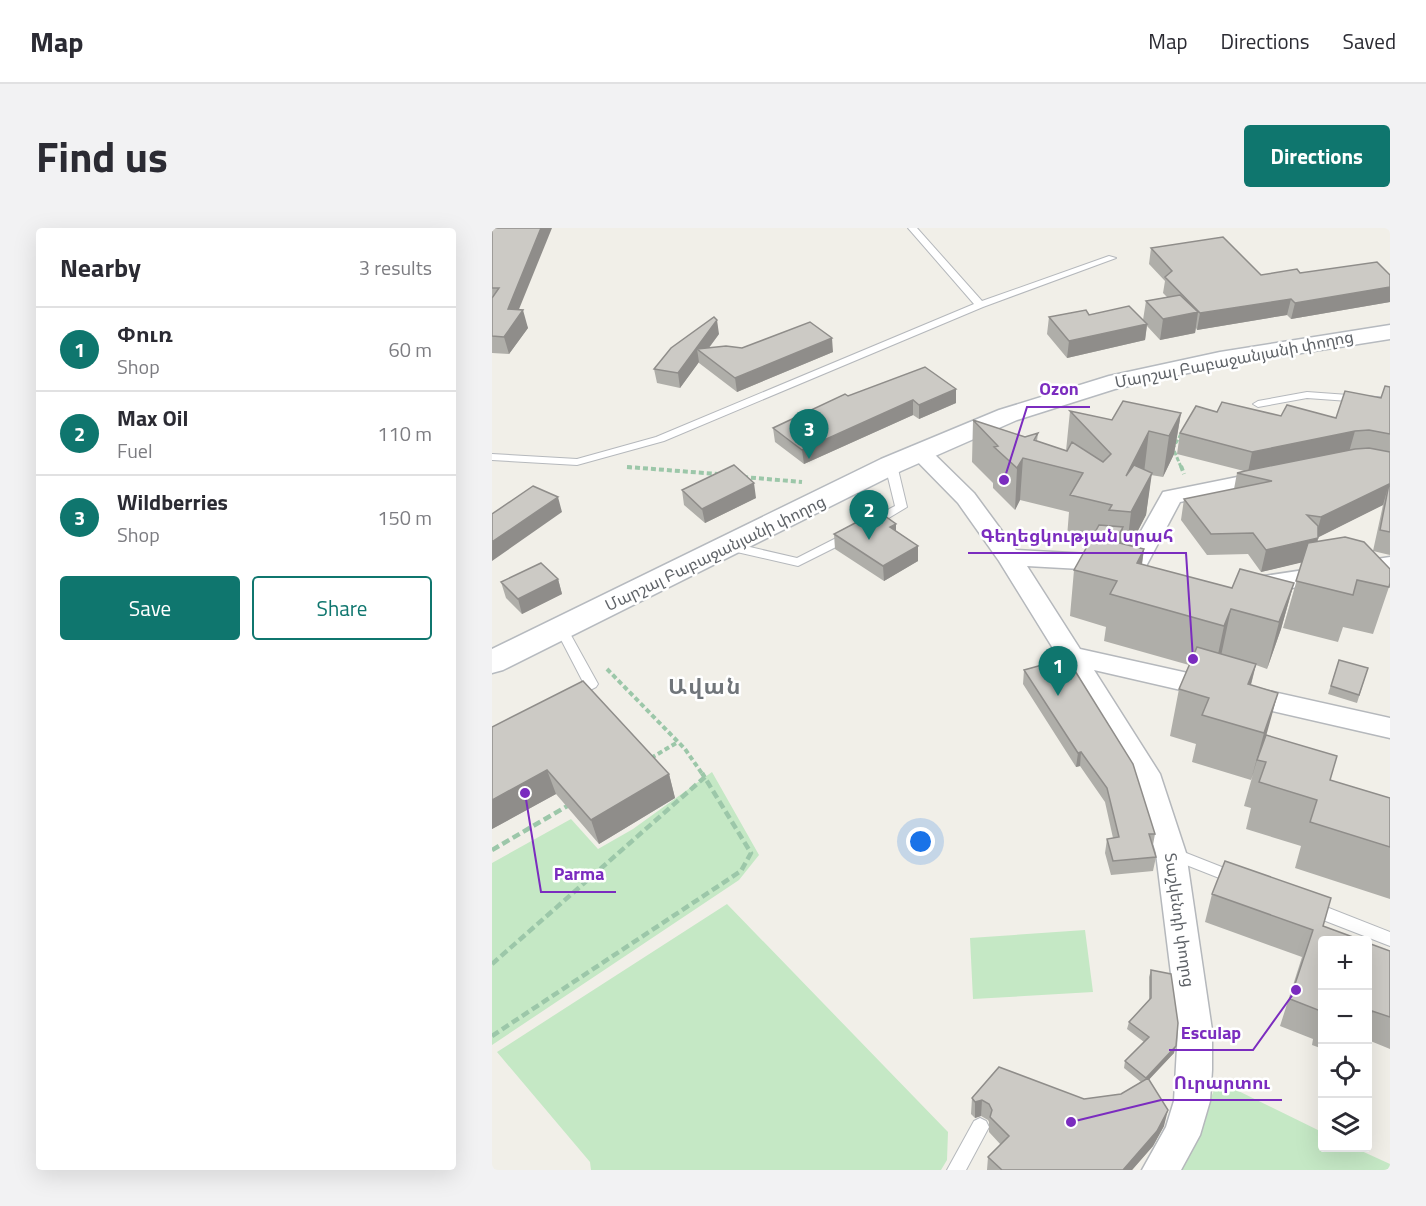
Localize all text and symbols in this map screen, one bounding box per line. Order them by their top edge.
text: Map [30,20,84,63]
text: Map [1148,25,1188,57]
text: Directions [1221,25,1310,57]
text: Saved [1343,25,1396,57]
text: Find us [36,124,168,188]
button: Directions [1244,125,1390,187]
text: Nearby [60,248,141,287]
text: 3 results [359,252,432,283]
text: Փուռ [117,317,173,351]
street label: Մարշալ Բաբաջանյանի փողոց [1113,324,1355,394]
text: 1 [74,334,85,365]
text: 60 m [388,334,432,365]
text: Shop [117,351,160,382]
callout: Ozon [1027,371,1090,407]
text: Ozon [1039,375,1079,402]
text: Max Oil [117,401,188,435]
pin: 3 [790,410,828,459]
text: 2 [74,418,85,449]
text: 110 m [377,418,432,449]
text: Fuel [117,435,153,466]
text: Wildberries [117,485,228,519]
street label: Մարշալ Բաբաջանյանի փողոց [601,489,829,617]
pin: 2 [850,490,889,540]
text: 3 [74,502,85,533]
text: 150 m [377,502,432,533]
callout: Գեղեցկության սրահ [968,517,1186,553]
text: Shop [117,519,160,550]
text: Գեղեցկության սրահ [980,522,1174,549]
button: Save [60,576,240,640]
button: Share [252,576,432,640]
pin: 1 [1038,646,1078,696]
district label: Ավան [668,669,742,703]
your location [906,827,935,856]
street label: Տաշկենդի փողոց [1159,851,1201,989]
callout: Parma [541,856,616,892]
text: Parma [554,860,604,887]
map controls [1318,936,1372,1152]
button: + [1318,936,1372,990]
button: − [1318,990,1372,1044]
callout: Esculap [1169,1014,1253,1050]
text: Esculap [1181,1019,1241,1046]
button: locate [1318,1044,1372,1098]
callout: Ուրարտու [1161,1064,1282,1100]
text: Ուրարտու [1174,1069,1270,1096]
button: layers [1318,1098,1372,1152]

